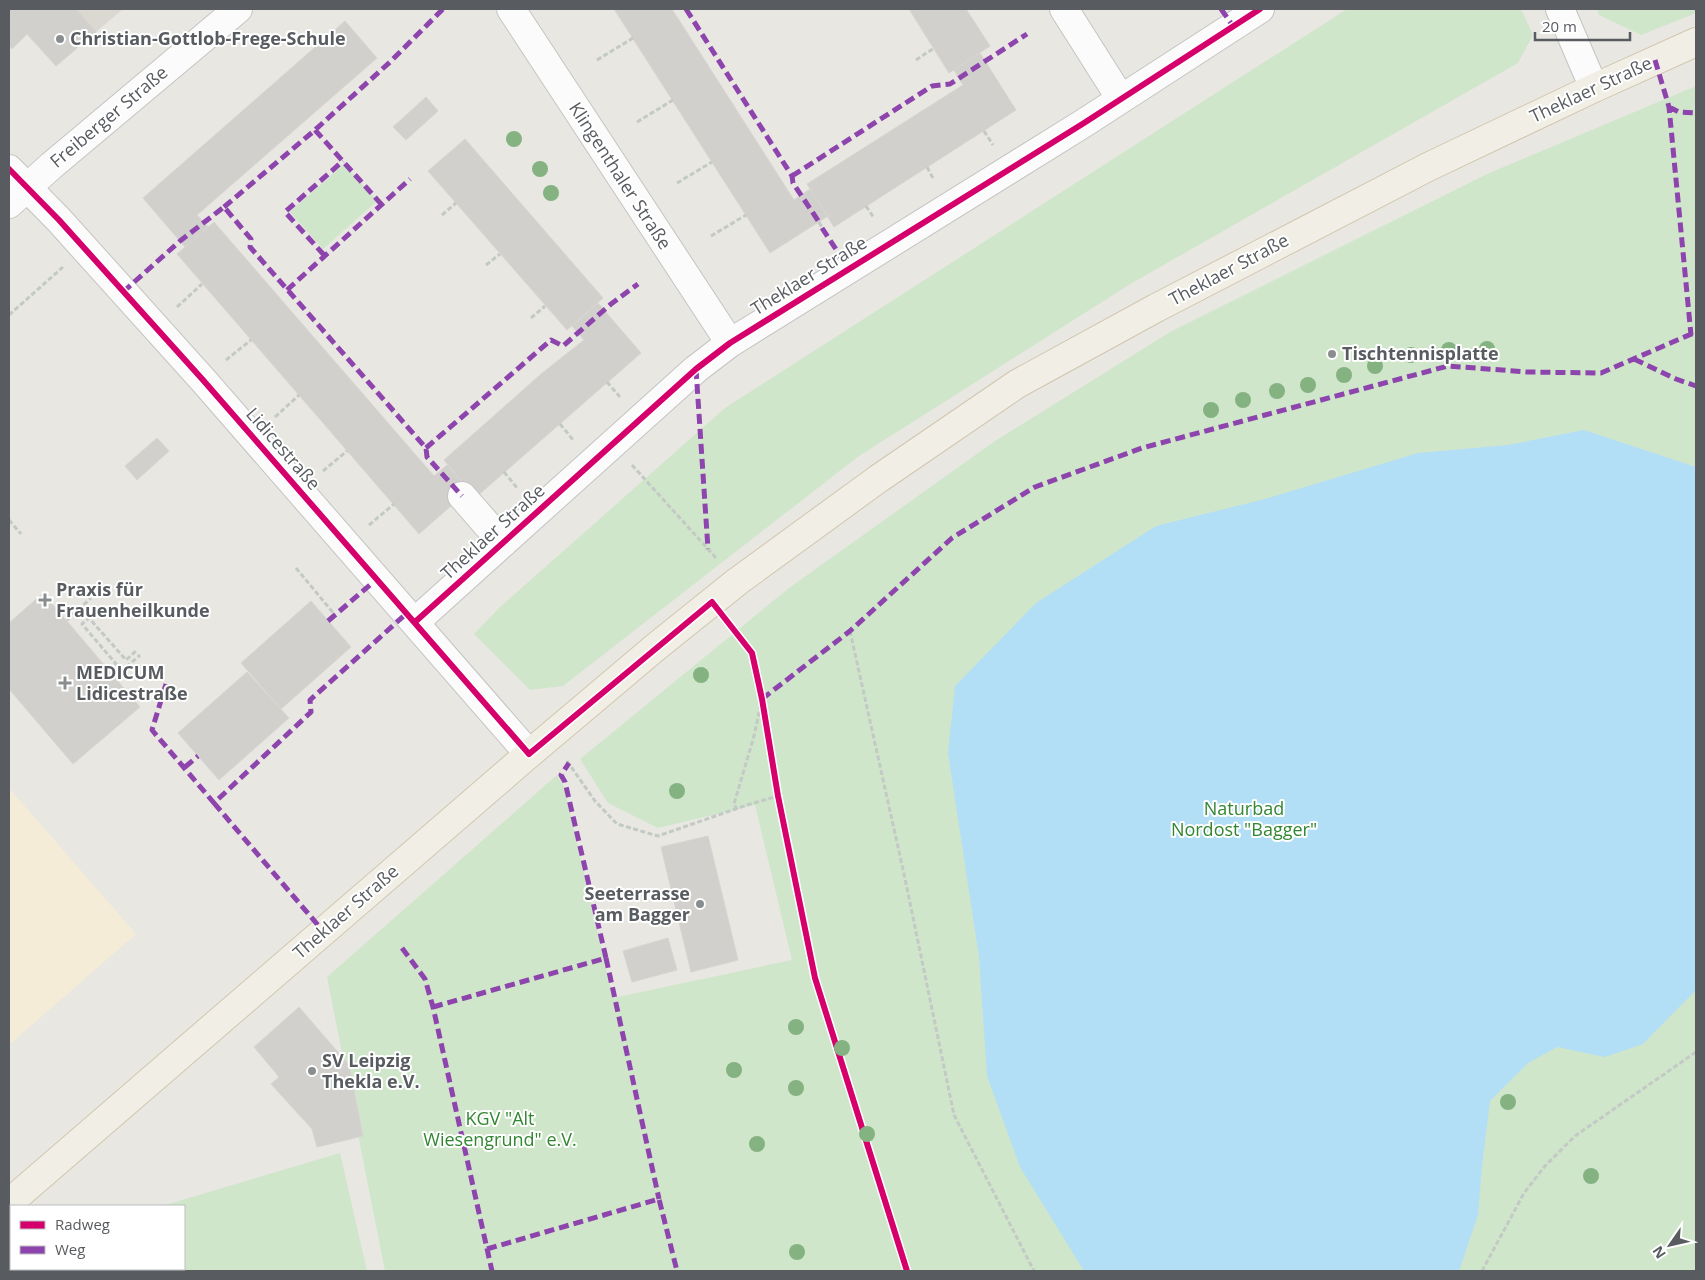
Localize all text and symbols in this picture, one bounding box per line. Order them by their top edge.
scale bar [1535,10,1630,42]
text: 20 m [1542,16,1577,36]
place label: Christian-Gottlob-Frege-Schule [70,26,346,50]
marker: Christian-Gottlob-Frege-Schule [54,33,66,45]
street label: Theklaer Straße [1526,50,1656,128]
street label: Freiberger Straße [44,60,172,173]
street label: Klingenthaler Straße [564,97,678,254]
street label: Theklaer Straße [1165,227,1293,311]
street label: Theklaer Straße [746,230,871,320]
place label: Tischtennisplatte [1342,341,1499,365]
marker: Tischtennisplatte [1326,348,1338,360]
street label: Lidicestraße [241,402,326,495]
street label: Theklaer Straße [435,478,549,584]
place label: Praxis für Frauenheilkunde [56,577,210,622]
marker: Praxis für Frauenheilkunde [38,593,52,607]
place label: MEDICUM Lidicestraße [76,660,188,705]
marker: MEDICUM Lidicestraße [58,676,72,690]
park label: Naturbad Nordost "Bagger" [1171,796,1317,841]
street label: Theklaer Straße [288,859,403,964]
place label: Seeterrasse am Bagger [585,881,690,926]
marker: Seeterrasse am Bagger [694,898,706,910]
place label: SV Leipzig Thekla e.V. [322,1048,420,1093]
marker: SV Leipzig Thekla e.V. [306,1065,318,1077]
park label: KGV "Alt Wiesengrund" e.V. [423,1106,577,1151]
legend [10,1205,185,1270]
text: Radweg [55,1214,110,1234]
north arrow [1645,1220,1695,1270]
text: Weg [55,1239,85,1259]
text: N [1648,1243,1670,1263]

